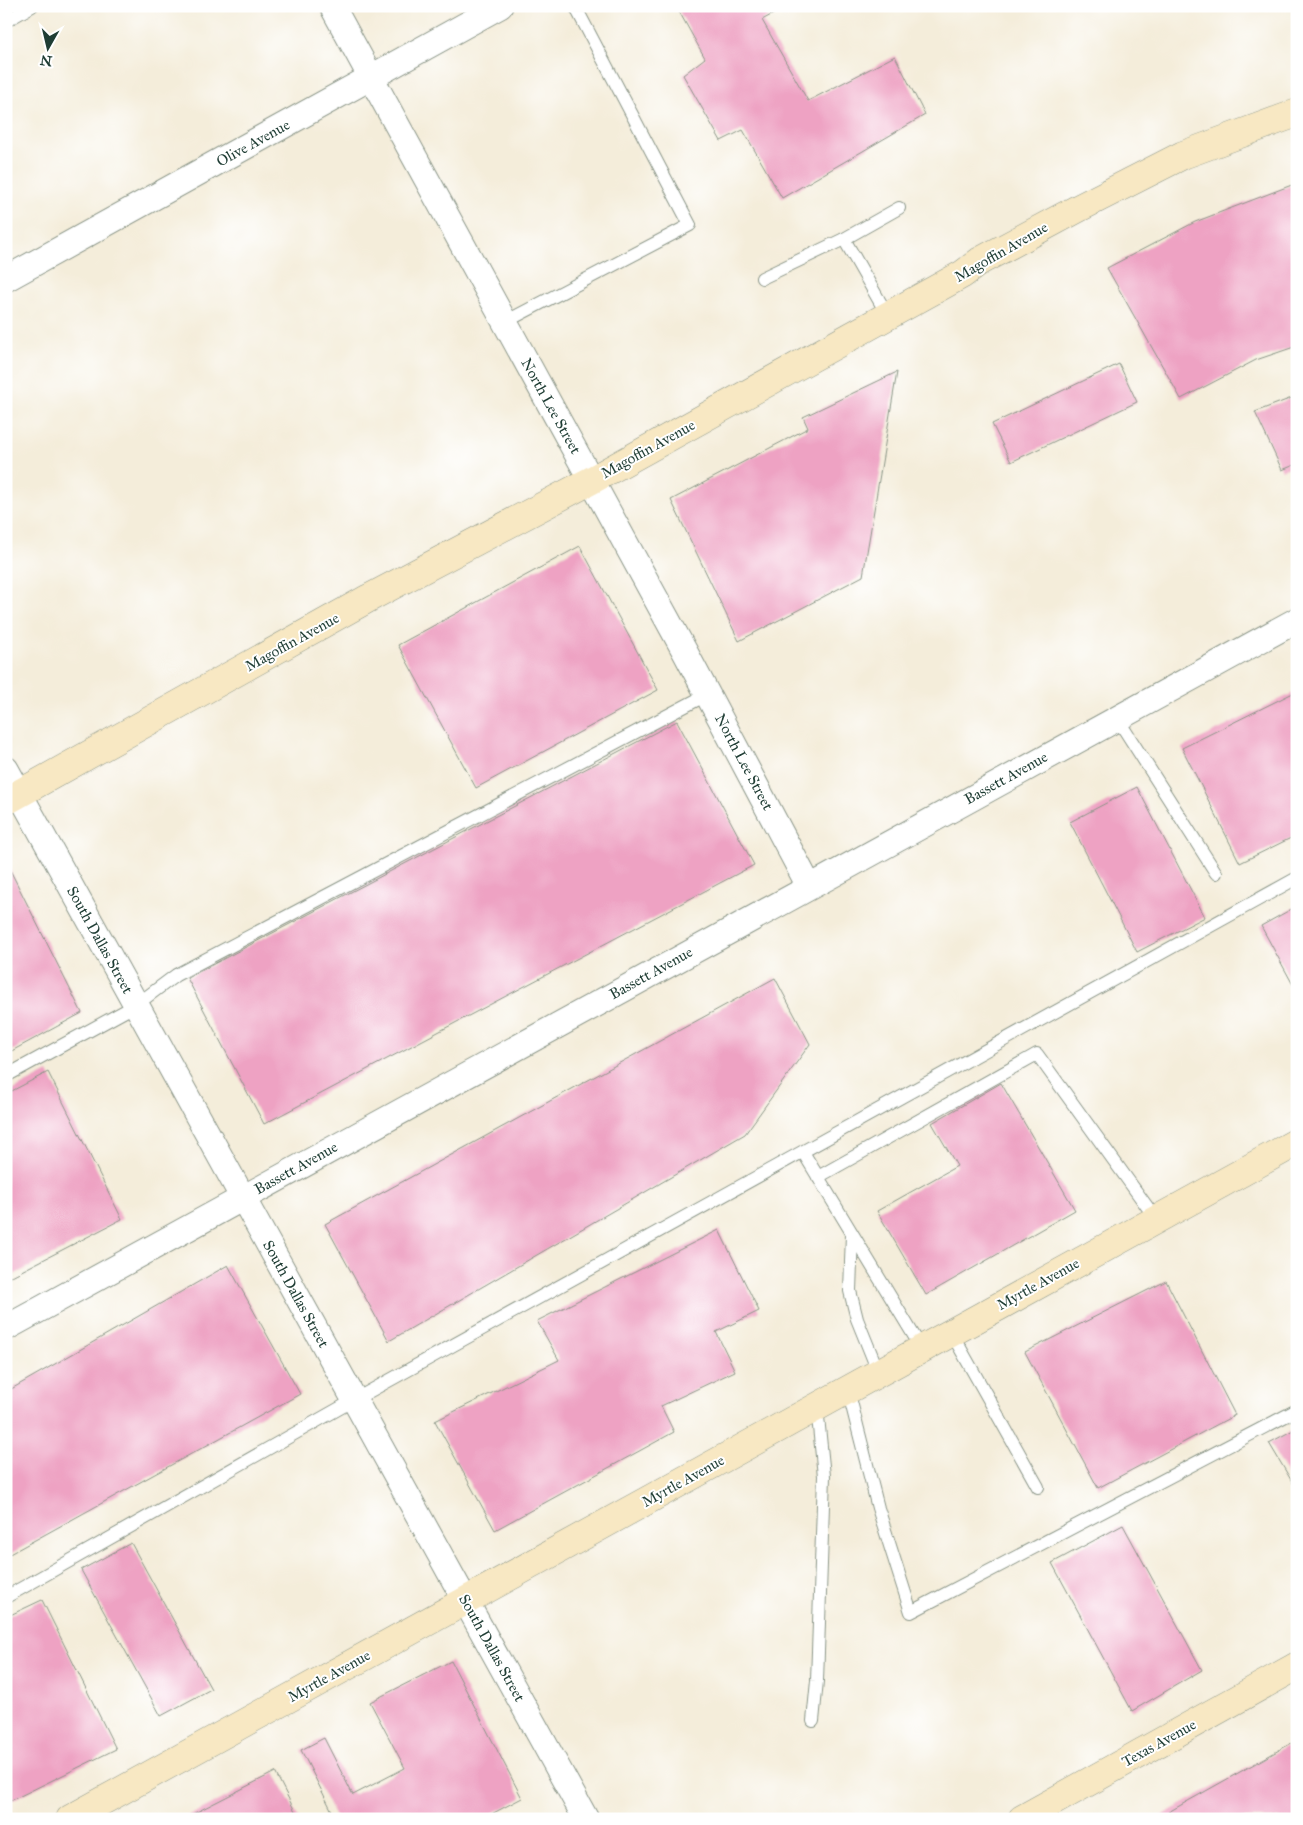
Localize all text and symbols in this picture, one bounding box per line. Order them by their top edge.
north arrow [22,22,72,72]
text: N [39,51,53,70]
street label: Olive Avenue [213,115,293,171]
street label: Magoffin Avenue [951,218,1051,286]
street label: North Lee Street [517,355,585,458]
street label: Magoffin Avenue [598,416,698,482]
street label: Magoffin Avenue [242,609,342,675]
street label: North Lee Street [711,711,777,814]
street label: Bassett Avenue [961,748,1051,808]
street label: South Dallas Street [63,883,137,997]
street label: Bassett Avenue [606,943,696,1003]
street label: Bassett Avenue [251,1138,341,1198]
street label: South Dallas Street [259,1237,333,1351]
street label: Myrtle Avenue [994,1254,1082,1314]
street label: Myrtle Avenue [639,1451,727,1511]
street label: South Dallas Street [455,1591,529,1705]
street label: Myrtle Avenue [285,1646,373,1706]
street label: Texas Avenue [1119,1715,1199,1771]

